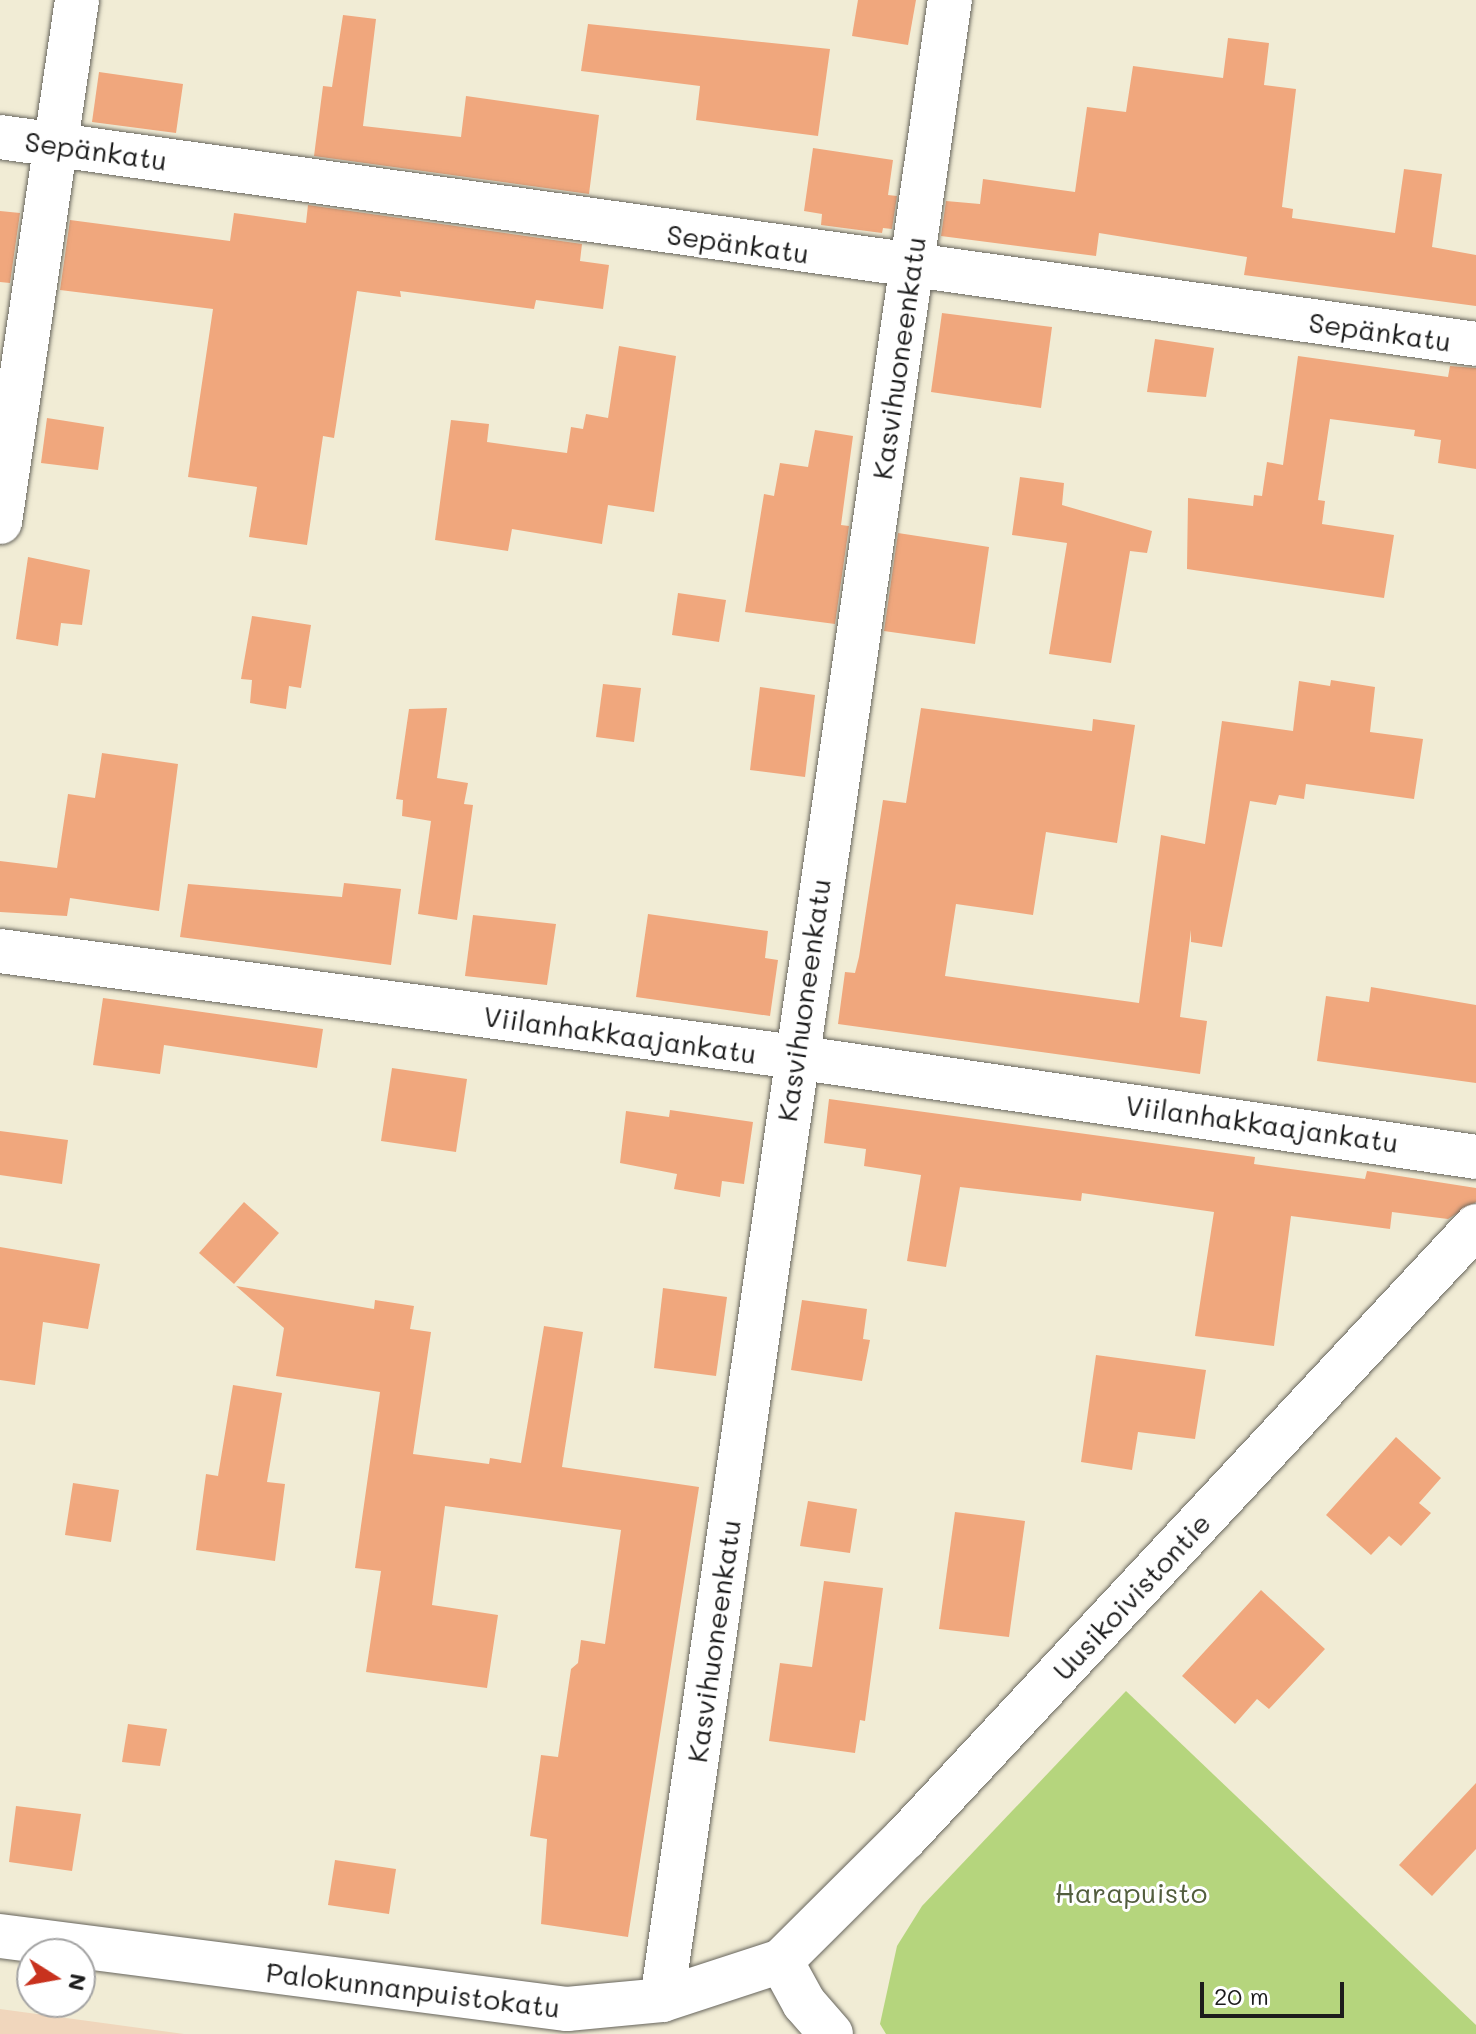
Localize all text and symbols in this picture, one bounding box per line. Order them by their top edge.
street label: Sepänkatu [23,123,169,177]
street label: Sepänkatu [665,216,811,270]
street label: Kasvihuoneenkatu [864,234,932,482]
street label: Sepänkatu [1307,304,1453,358]
street label: Kasvihuoneenkatu [769,876,837,1124]
street label: Viilanhakkaajankatu [481,998,759,1070]
street label: Viilanhakkaajankatu [1123,1087,1401,1159]
street label: Uusikoivistontie [1045,1506,1217,1686]
street label: Kasvihuoneenkatu [679,1517,747,1765]
park label: Harapuisto [1055,1875,1207,1909]
north arrow [16,1938,96,2018]
street label: Palokunnanpuistokatu [264,1954,562,2024]
scale bar [1204,1966,1348,2016]
text: N [62,1971,94,1993]
text: 20 m [1214,1980,1269,2011]

